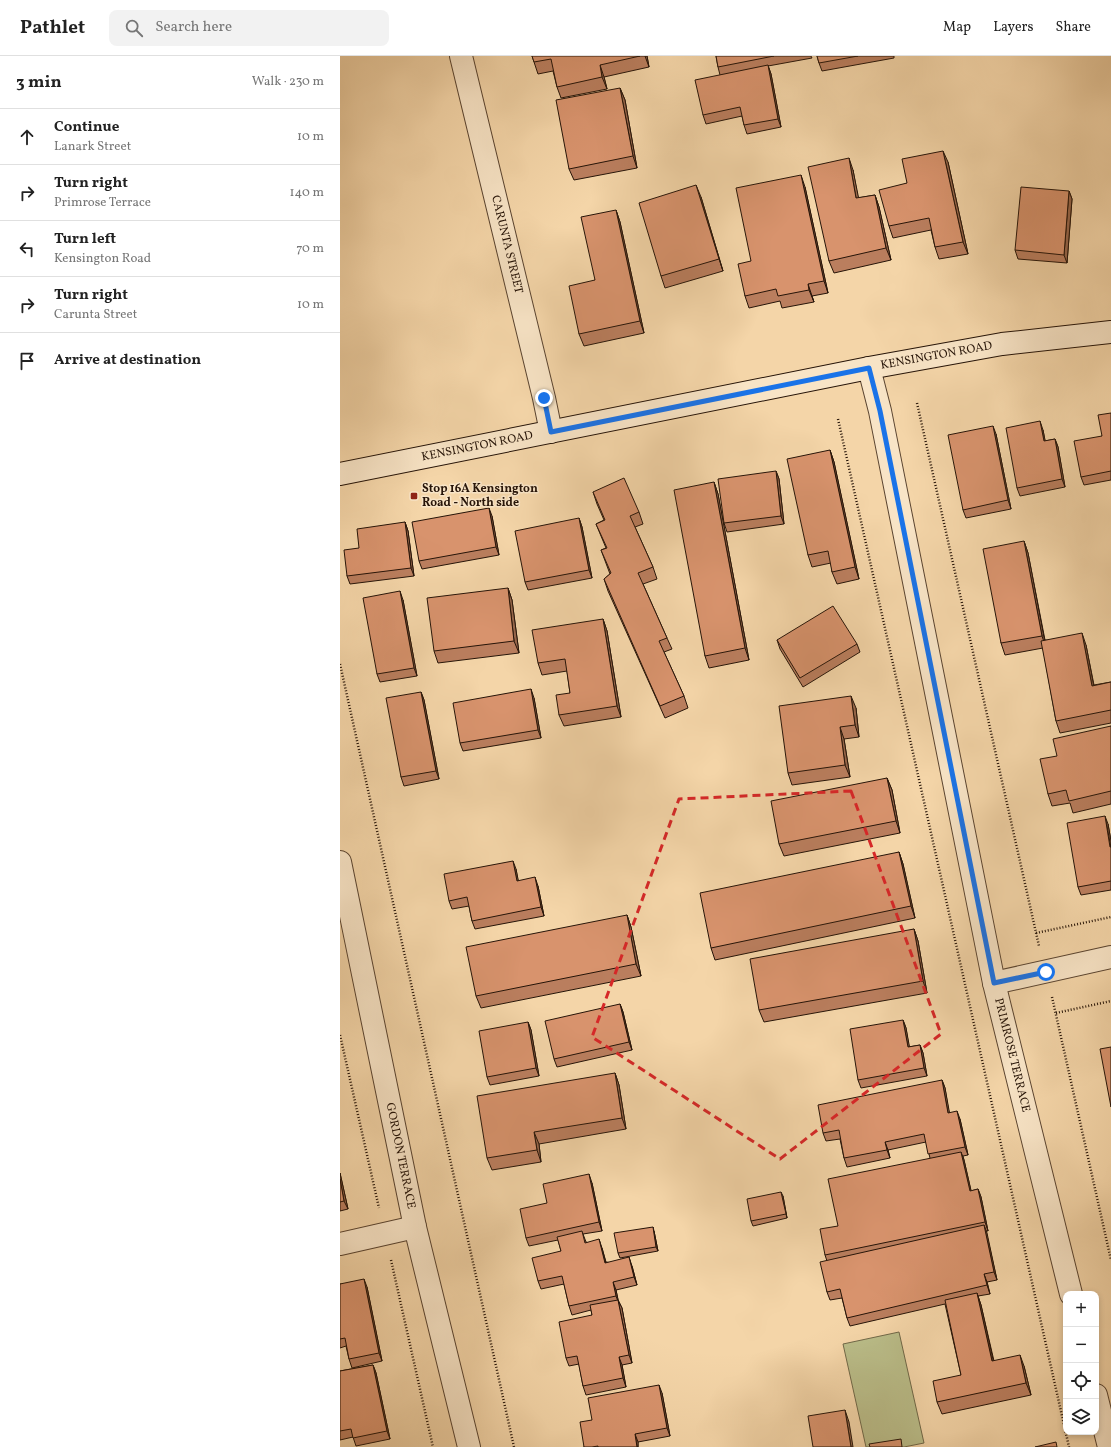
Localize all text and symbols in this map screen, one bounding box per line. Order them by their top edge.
search box [109,10,389,46]
text: Pathlet [20,15,85,41]
icon: search [123,17,145,39]
text: Search here [155,17,232,38]
text: Map [943,18,971,37]
text: Layers [993,18,1033,37]
text: Share [1055,18,1091,37]
text: 3 min [16,71,62,94]
text: Walk · 230 m [252,73,324,91]
text: Continue [54,117,119,138]
icon: ahead [16,126,38,148]
text: 10 m [297,128,324,146]
text: Lanark Street [54,138,131,156]
text: Turn right [54,173,128,194]
icon: right [16,182,38,204]
text: 140 m [290,184,324,202]
text: Primrose Terrace [54,194,151,212]
street label: CARUNTA STREET [487,194,526,295]
text: Turn left [54,229,116,250]
icon: left [16,238,38,260]
text: 70 m [296,240,324,258]
text: Kensington Road [54,250,151,268]
text: Turn right [54,285,128,306]
icon: right [16,294,38,316]
text: 10 m [297,296,324,314]
text: Carunta Street [54,306,137,324]
street label: KENSINGTON ROAD [879,338,994,374]
icon: arrive [16,350,38,372]
text: Arrive at destination [54,350,201,371]
route end [535,389,553,407]
street label: KENSINGTON ROAD [420,427,535,465]
place label: Stop 16A Kensington Road - North side [422,481,538,511]
marker: Stop 16A Kensington Road - North side [409,491,419,501]
route start [1037,963,1055,981]
street label: PRIMROSE TERRACE [990,996,1034,1114]
street label: GORDON TERRACE [382,1101,419,1210]
map controls [1063,1291,1099,1435]
button: + [1063,1291,1099,1327]
button: − [1063,1327,1099,1363]
button: locate [1063,1363,1099,1399]
button: layers [1063,1399,1099,1435]

